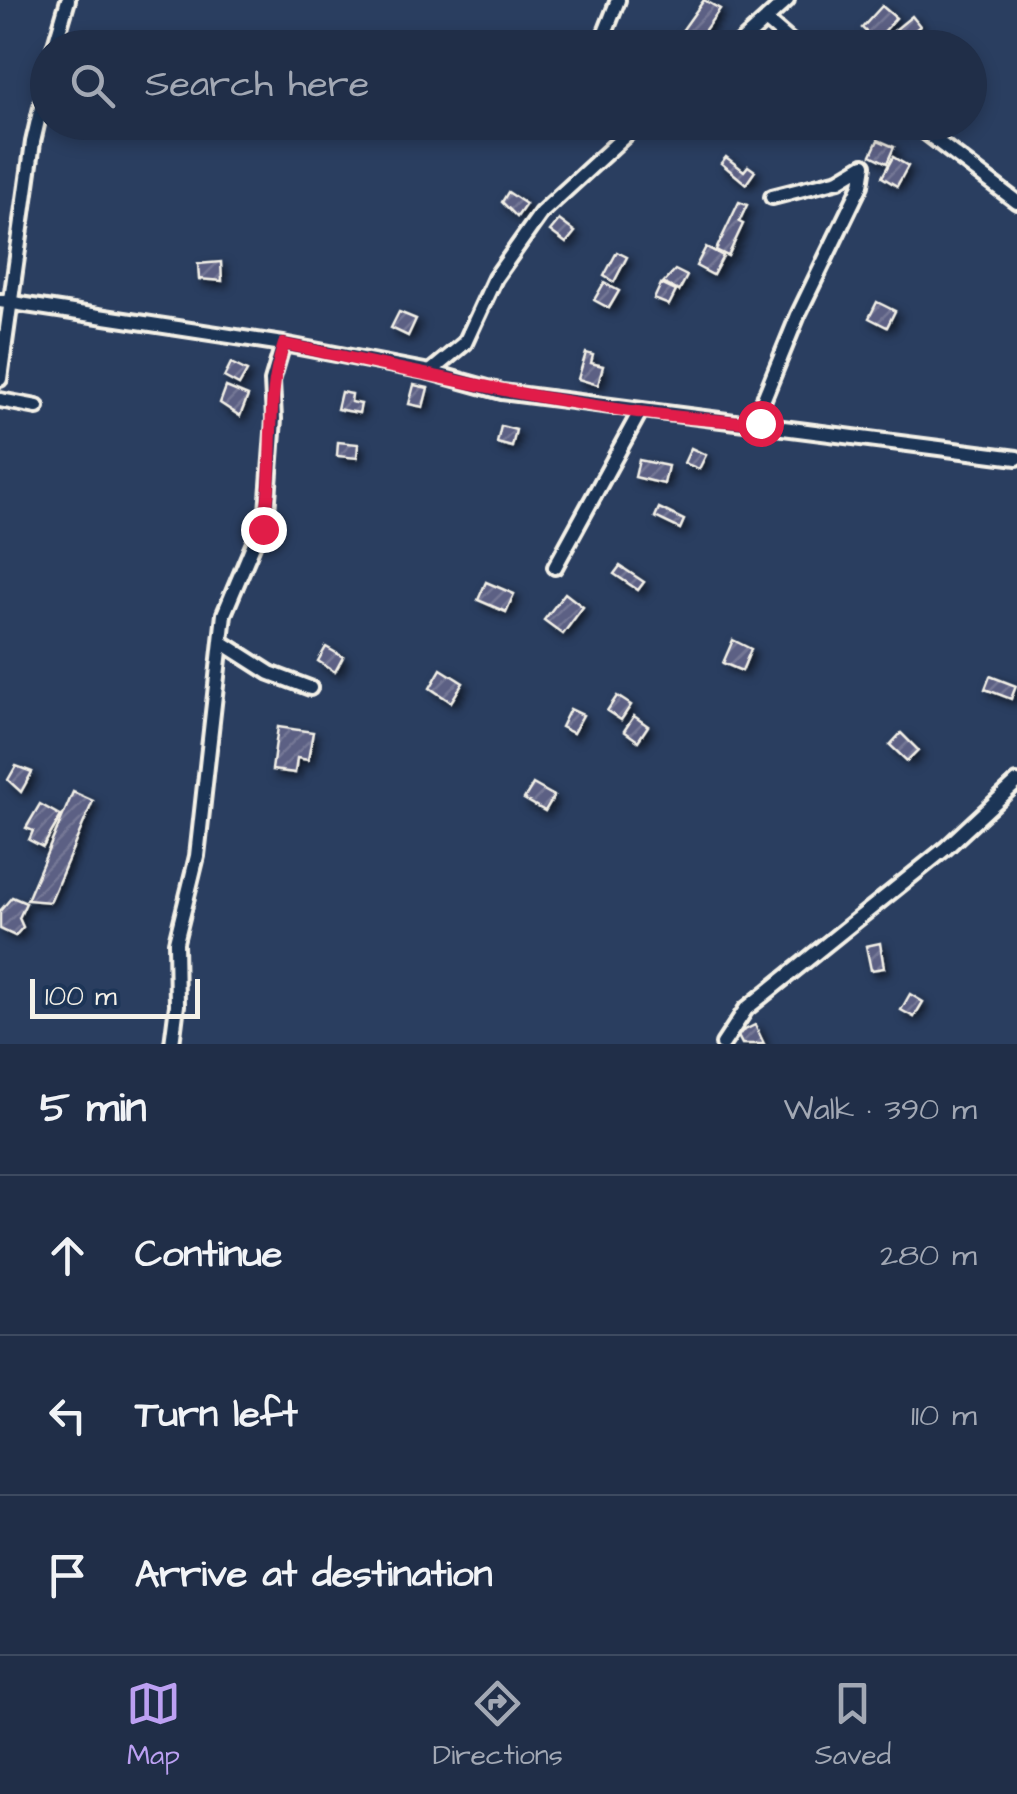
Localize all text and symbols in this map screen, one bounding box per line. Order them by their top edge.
search box [30,30,987,140]
icon: search [65,58,120,113]
text: Search here [145,59,369,111]
route start [738,401,784,447]
route end [241,507,287,553]
scale bar [30,974,200,1018]
text: 100 m [45,977,117,1016]
text: 5 min [40,1080,147,1138]
text: Walk · 390 m [783,1087,977,1132]
icon: ahead [40,1228,95,1283]
text: Continue [135,1229,282,1281]
text: 280 m [880,1233,977,1278]
icon: left [40,1388,95,1443]
text: Turn left [135,1389,298,1441]
text: 110 m [911,1393,977,1438]
icon: arrive [40,1548,95,1603]
text: Arrive at destination [135,1549,492,1601]
tab: Map [126,1676,181,1775]
tab: Directions [433,1676,563,1775]
tab: Saved [815,1676,891,1775]

